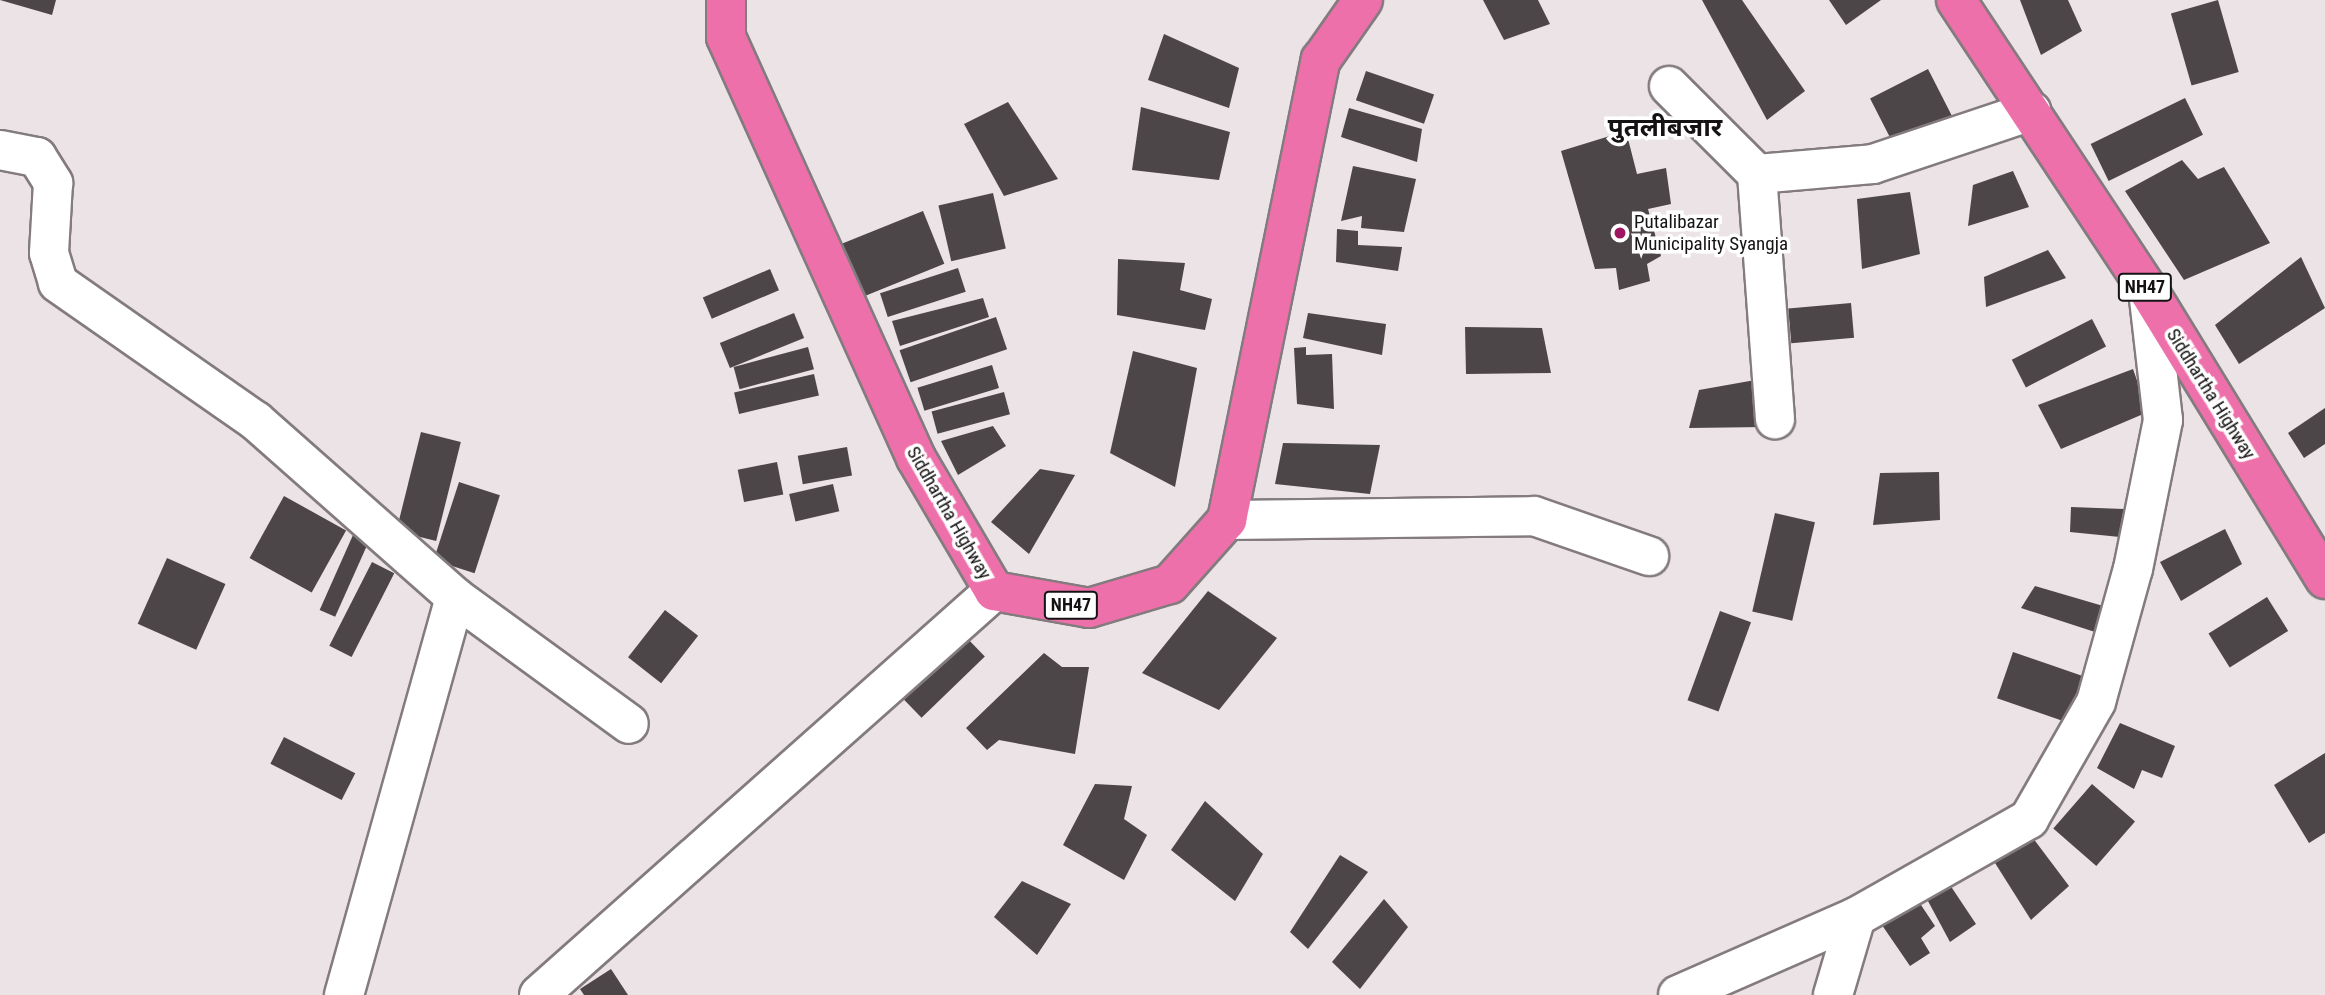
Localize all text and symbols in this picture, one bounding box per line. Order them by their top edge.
district label: पुतलीबजार [1608,112,1722,144]
place label: Putalibazar Municipality Syangja [1634,211,1788,255]
marker: Putalibazar Municipality Syangja [1612,225,1628,241]
road number: NH47 [2117,272,2173,302]
street label: Siddhartha Highway [2162,324,2260,464]
street label: Siddhartha Highway [902,442,996,584]
road number: NH47 [1043,590,1099,620]

